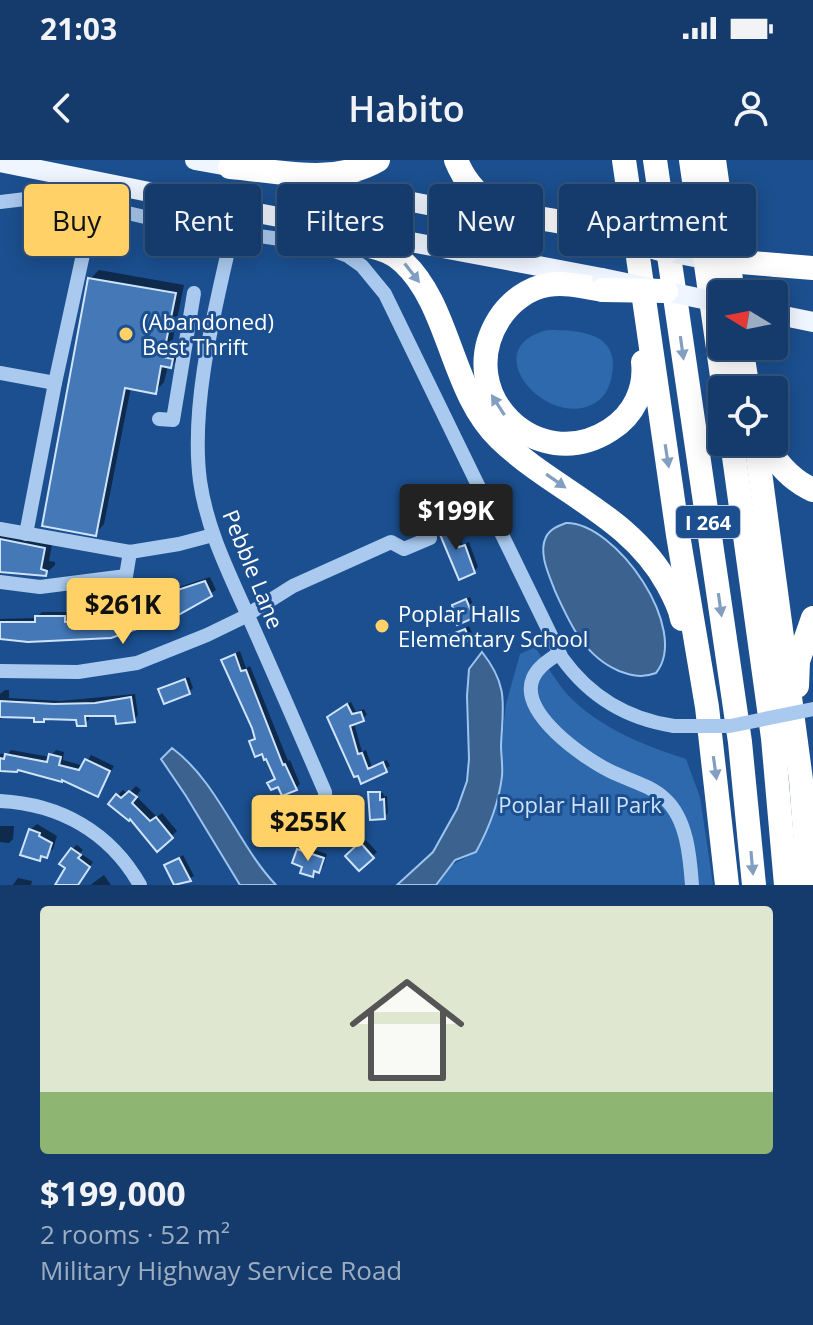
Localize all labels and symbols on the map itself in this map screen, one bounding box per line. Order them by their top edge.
one-way arrow [403,263,420,283]
north arrow [708,280,788,360]
place label: (Abandoned) Best Thrift [142,306,274,361]
marker: (Abandoned) Best Thrift [117,325,135,343]
one-way arrow [676,336,689,361]
one-way arrow [491,395,506,416]
one-way arrow [661,443,674,468]
one-way arrow [546,473,567,488]
pin: $199K [400,484,512,552]
street label: Pebble Lane [217,505,291,633]
road number: I 264 [676,506,740,538]
pin: $261K [67,578,179,646]
one-way arrow [714,593,727,618]
place label: Poplar Halls Elementary School [398,598,588,653]
marker: Poplar Halls Elementary School [373,617,391,635]
one-way arrow [709,756,722,781]
park label: Poplar Hall Park [498,789,662,819]
pin: $255K [252,795,364,863]
one-way arrow [746,851,759,876]

